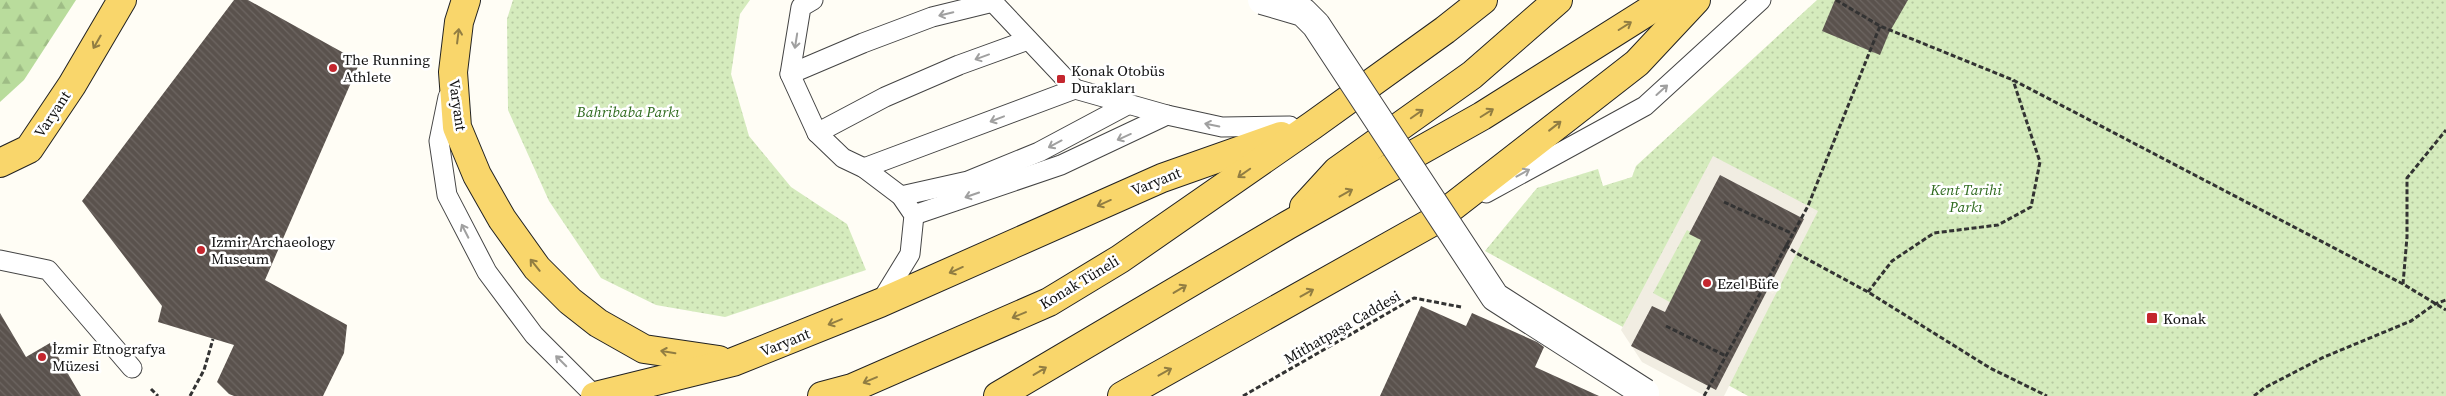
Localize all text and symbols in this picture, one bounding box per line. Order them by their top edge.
one-way arrow [938,10,954,19]
one-way arrow [1617,21,1631,31]
one-way arrow [453,29,463,45]
one-way arrow [791,33,801,49]
one-way arrow [92,35,102,50]
place label: The Running Athlete [343,49,430,87]
one-way arrow [975,53,990,62]
place label: Konak Otobüs Durakları [1071,60,1165,98]
marker: The Running Athlete [327,62,339,74]
marker: Konak Otobüs Durakları [1055,73,1067,85]
street label: Varyant [444,78,472,132]
one-way arrow [1656,84,1669,96]
street label: Varyant [29,87,75,141]
park label: Bahribaba Parkı [575,101,680,122]
one-way arrow [1480,108,1494,118]
one-way arrow [1410,109,1424,119]
one-way arrow [990,115,1005,124]
one-way arrow [1205,120,1221,130]
one-way arrow [1548,121,1561,132]
one-way arrow [1117,133,1132,142]
one-way arrow [1048,139,1062,149]
street label: Varyant [1128,162,1184,200]
one-way arrow [1238,168,1252,178]
one-way arrow [1515,168,1530,177]
park label: Kent Tarihi Parkı [1929,179,2002,217]
one-way arrow [1338,187,1352,197]
one-way arrow [965,191,981,201]
one-way arrow [1097,199,1112,209]
one-way arrow [460,224,469,239]
place label: Izmir Archaeology Museum [211,231,336,269]
marker: Izmir Archaeology Museum [195,244,207,256]
street label: Konak Tüneli [1035,250,1123,314]
one-way arrow [530,258,541,271]
one-way arrow [949,265,964,275]
place label: Ezel Büfe [1717,273,1779,294]
marker: Ezel Büfe [1701,277,1713,289]
one-way arrow [1172,283,1186,293]
street label: Mithatpaşa Caddesi [1280,285,1404,369]
one-way arrow [1299,288,1314,298]
place label: Konak [2163,308,2207,329]
one-way arrow [1012,311,1027,321]
marker: Konak [2145,311,2159,325]
one-way arrow [828,317,843,327]
street label: Varyant [757,323,813,361]
place label: İzmir Etnografya Müzesi [52,338,166,376]
one-way arrow [660,347,676,357]
marker: İzmir Etnografya Müzesi [36,351,48,363]
one-way arrow [555,356,567,368]
one-way arrow [1032,366,1046,376]
one-way arrow [1157,367,1172,377]
one-way arrow [863,376,878,386]

